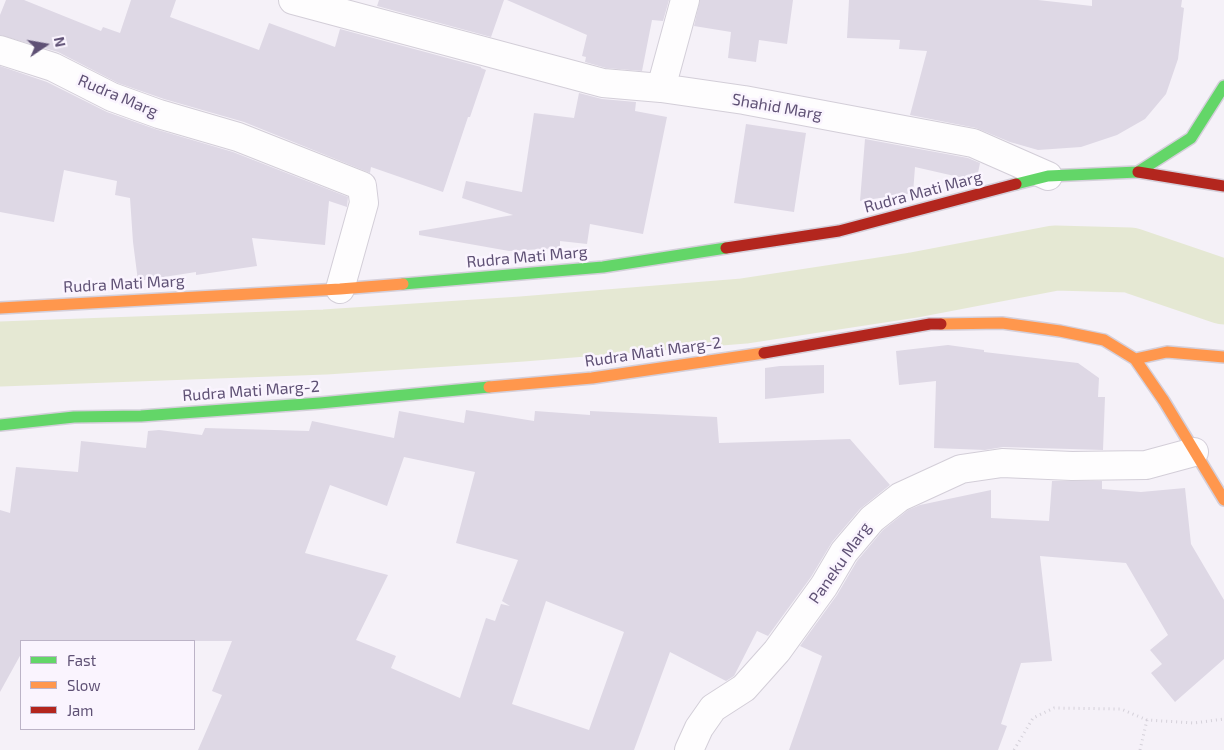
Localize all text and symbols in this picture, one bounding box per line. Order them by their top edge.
north arrow [20,20,70,70]
text: N [51,35,70,48]
street label: Rudra Marg [75,71,161,121]
street label: Shahid Marg [730,90,824,124]
street label: Rudra Mati Marg [862,167,984,217]
street label: Rudra Mati Marg [466,242,588,272]
street label: Rudra Mati Marg [63,271,185,297]
street label: Rudra Mati Marg-2 [584,333,722,371]
street label: Rudra Mati Marg-2 [182,377,320,405]
street label: Paneku Marg [805,519,875,607]
legend [20,640,195,730]
text: Fast [67,651,96,669]
text: Slow [67,676,101,694]
text: Jam [67,701,93,719]

